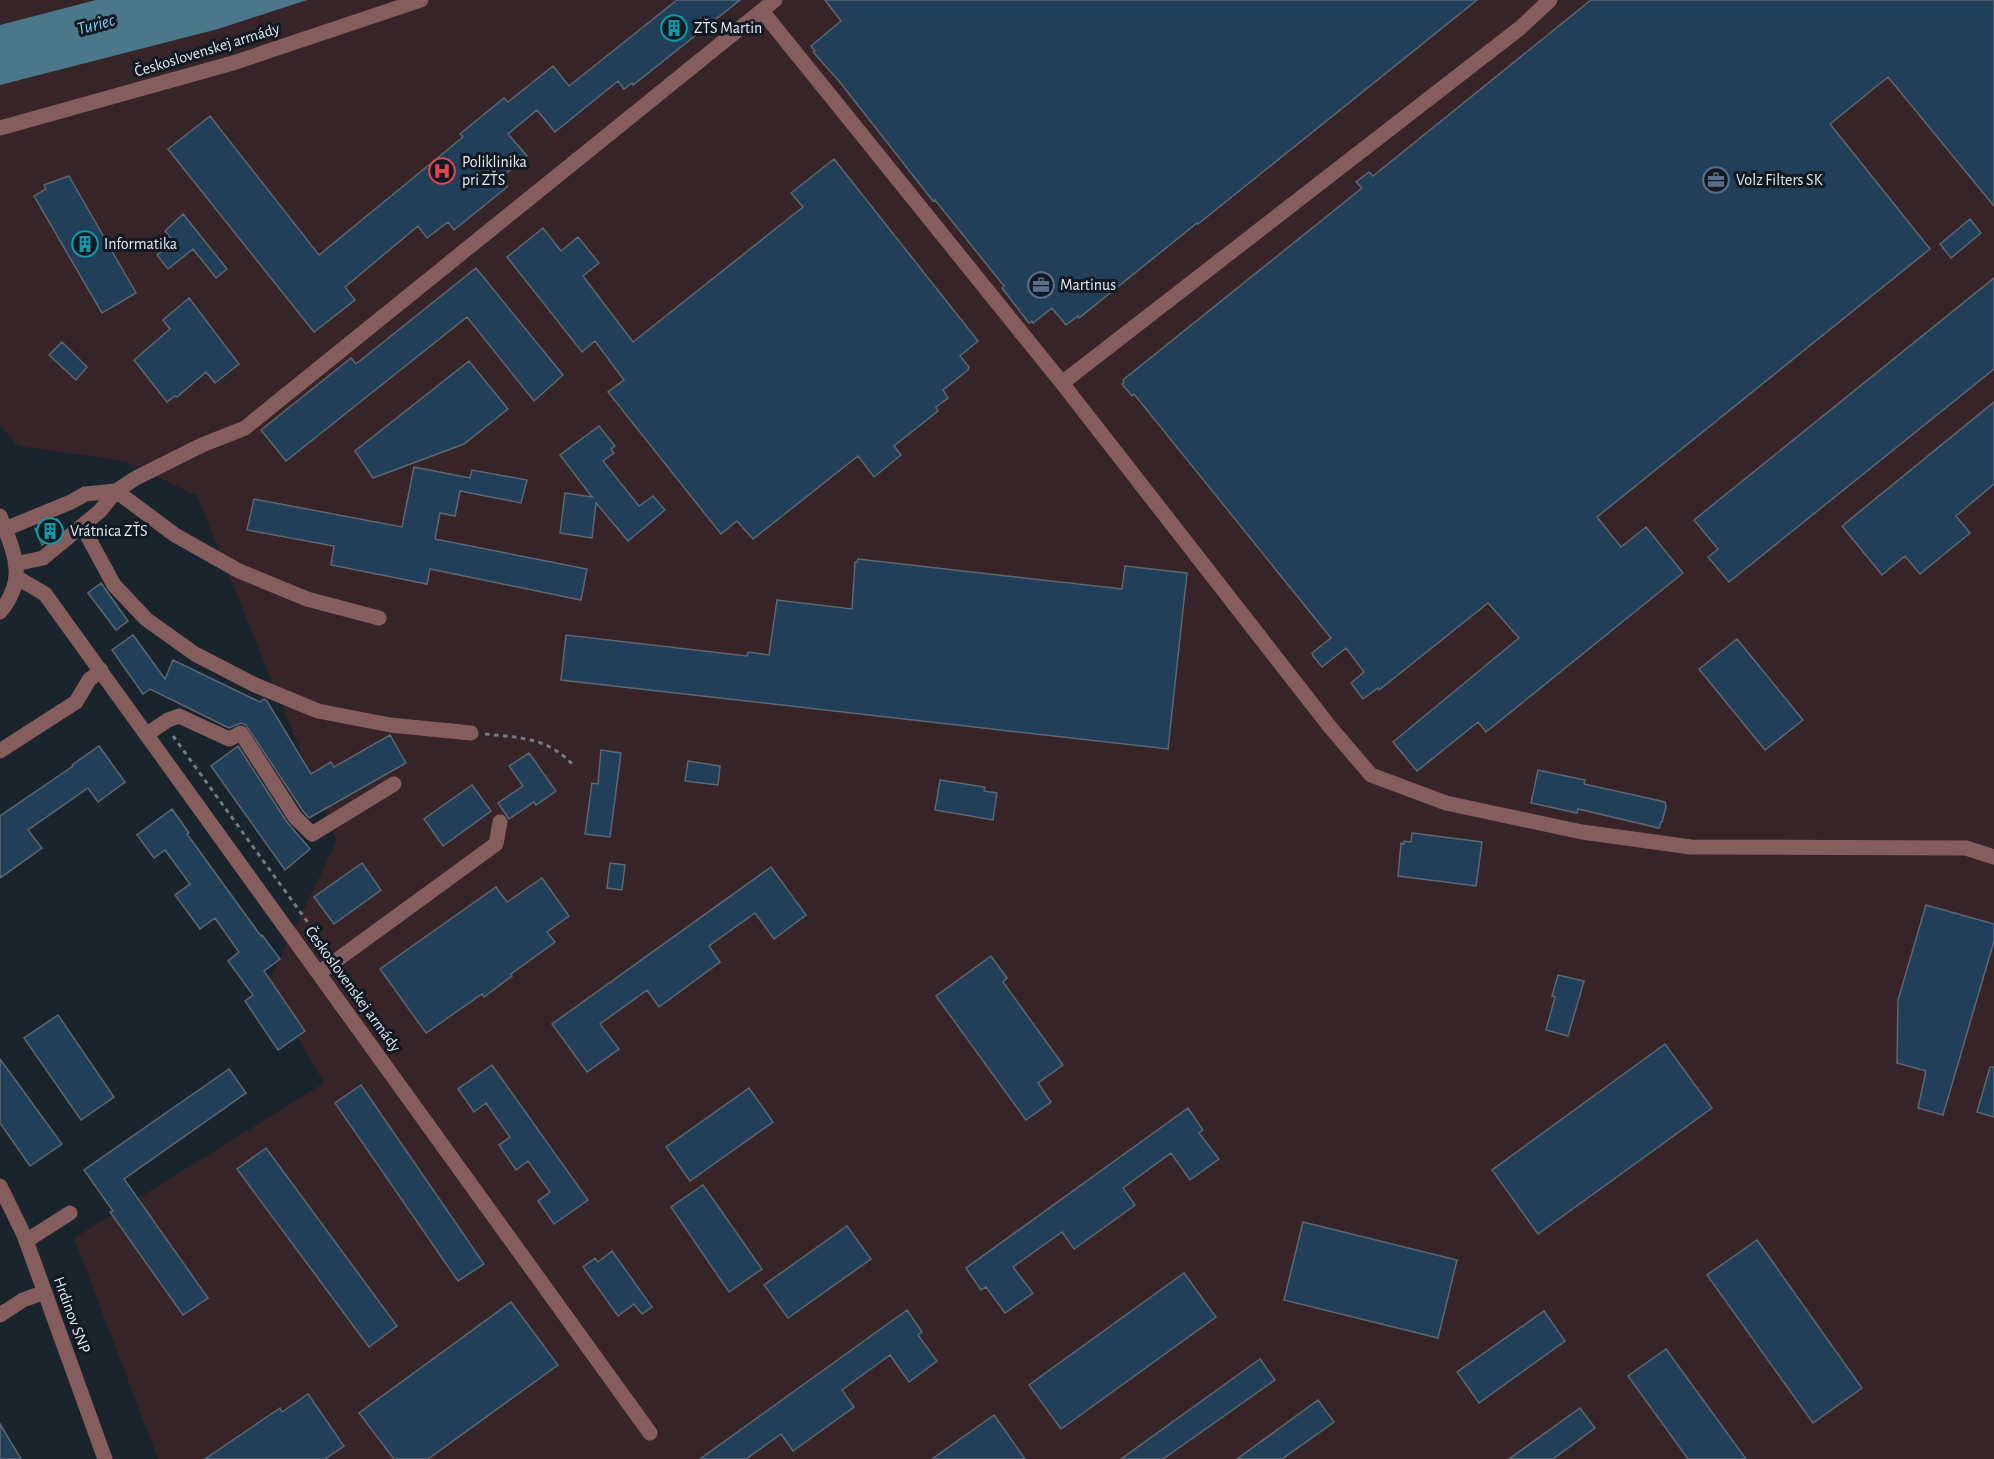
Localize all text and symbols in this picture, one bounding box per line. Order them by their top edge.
water label: Turiec [75,11,118,39]
building icon: ZŤS Martin [659,13,689,43]
street label: Československej armády [132,18,282,81]
place label: ZŤS Martin [694,18,762,36]
place label: Poliklinika pri ZŤS [462,154,527,188]
hospital icon: Poliklinika pri ZŤS [427,156,457,186]
office icon: Volz Filters SK [1701,165,1731,195]
place label: Volz Filters SK [1736,172,1823,188]
building icon: Informatika [70,229,100,259]
place label: Informatika [104,236,177,252]
office icon: Martinus [1026,270,1056,300]
place label: Martinus [1060,277,1116,293]
building icon: Vrátnica ZŤS [35,516,65,546]
place label: Vrátnica ZŤS [70,521,148,539]
street label: Československej armády [301,922,405,1055]
street label: Hrdinov SNP [51,1275,93,1355]

